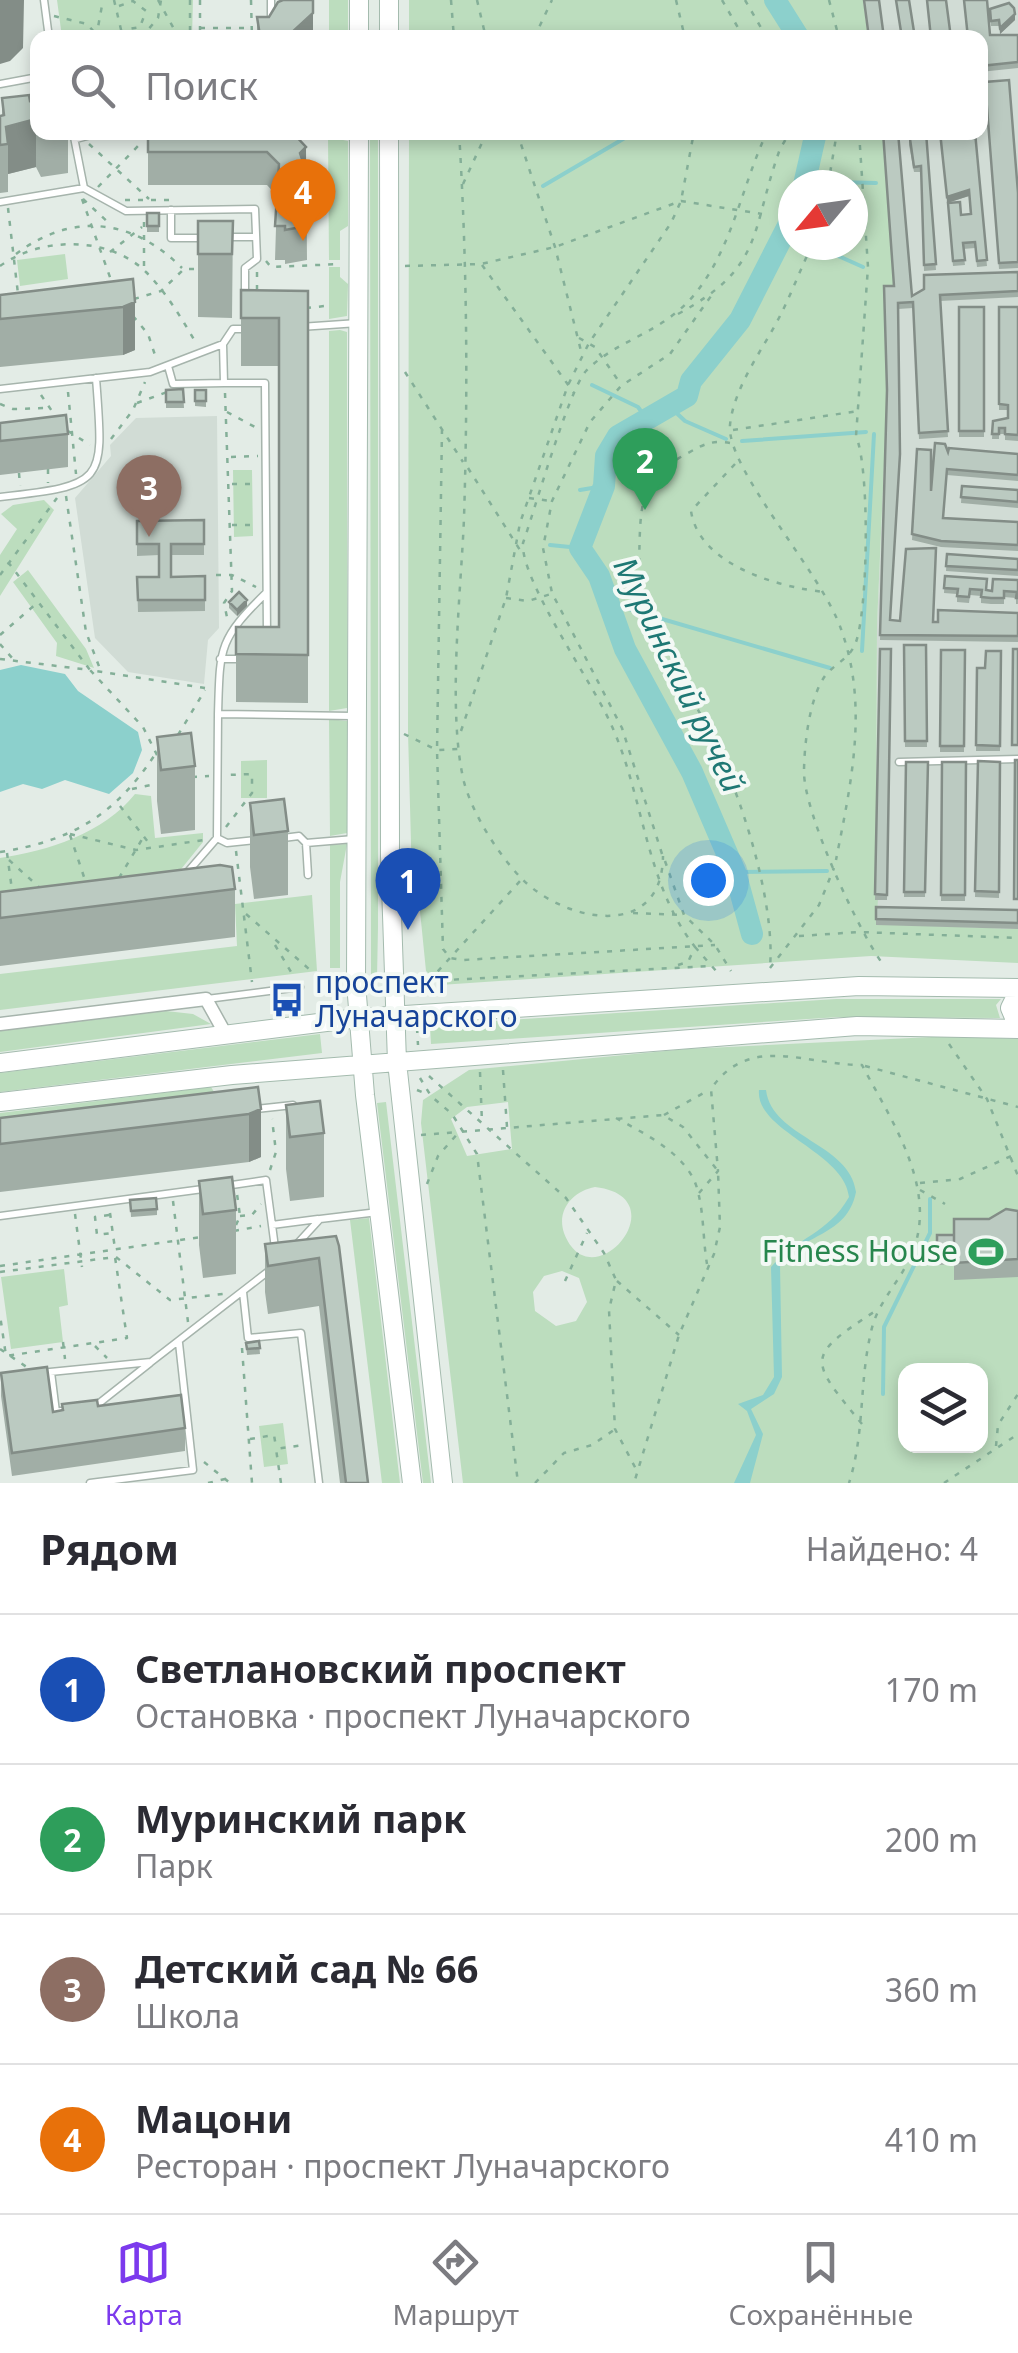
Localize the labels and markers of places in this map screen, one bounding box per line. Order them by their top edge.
pin: 4 [270,158,336,241]
pin: 2 [612,428,678,510]
pin: 3 [116,454,182,537]
pin: 1 [376,848,440,930]
place label: проспект Луначарского [315,961,518,1036]
bus stop icon: проспект Луначарского [268,981,306,1019]
place label: Fitness House [762,1230,958,1271]
sports icon: Fitness House [967,1233,1005,1271]

